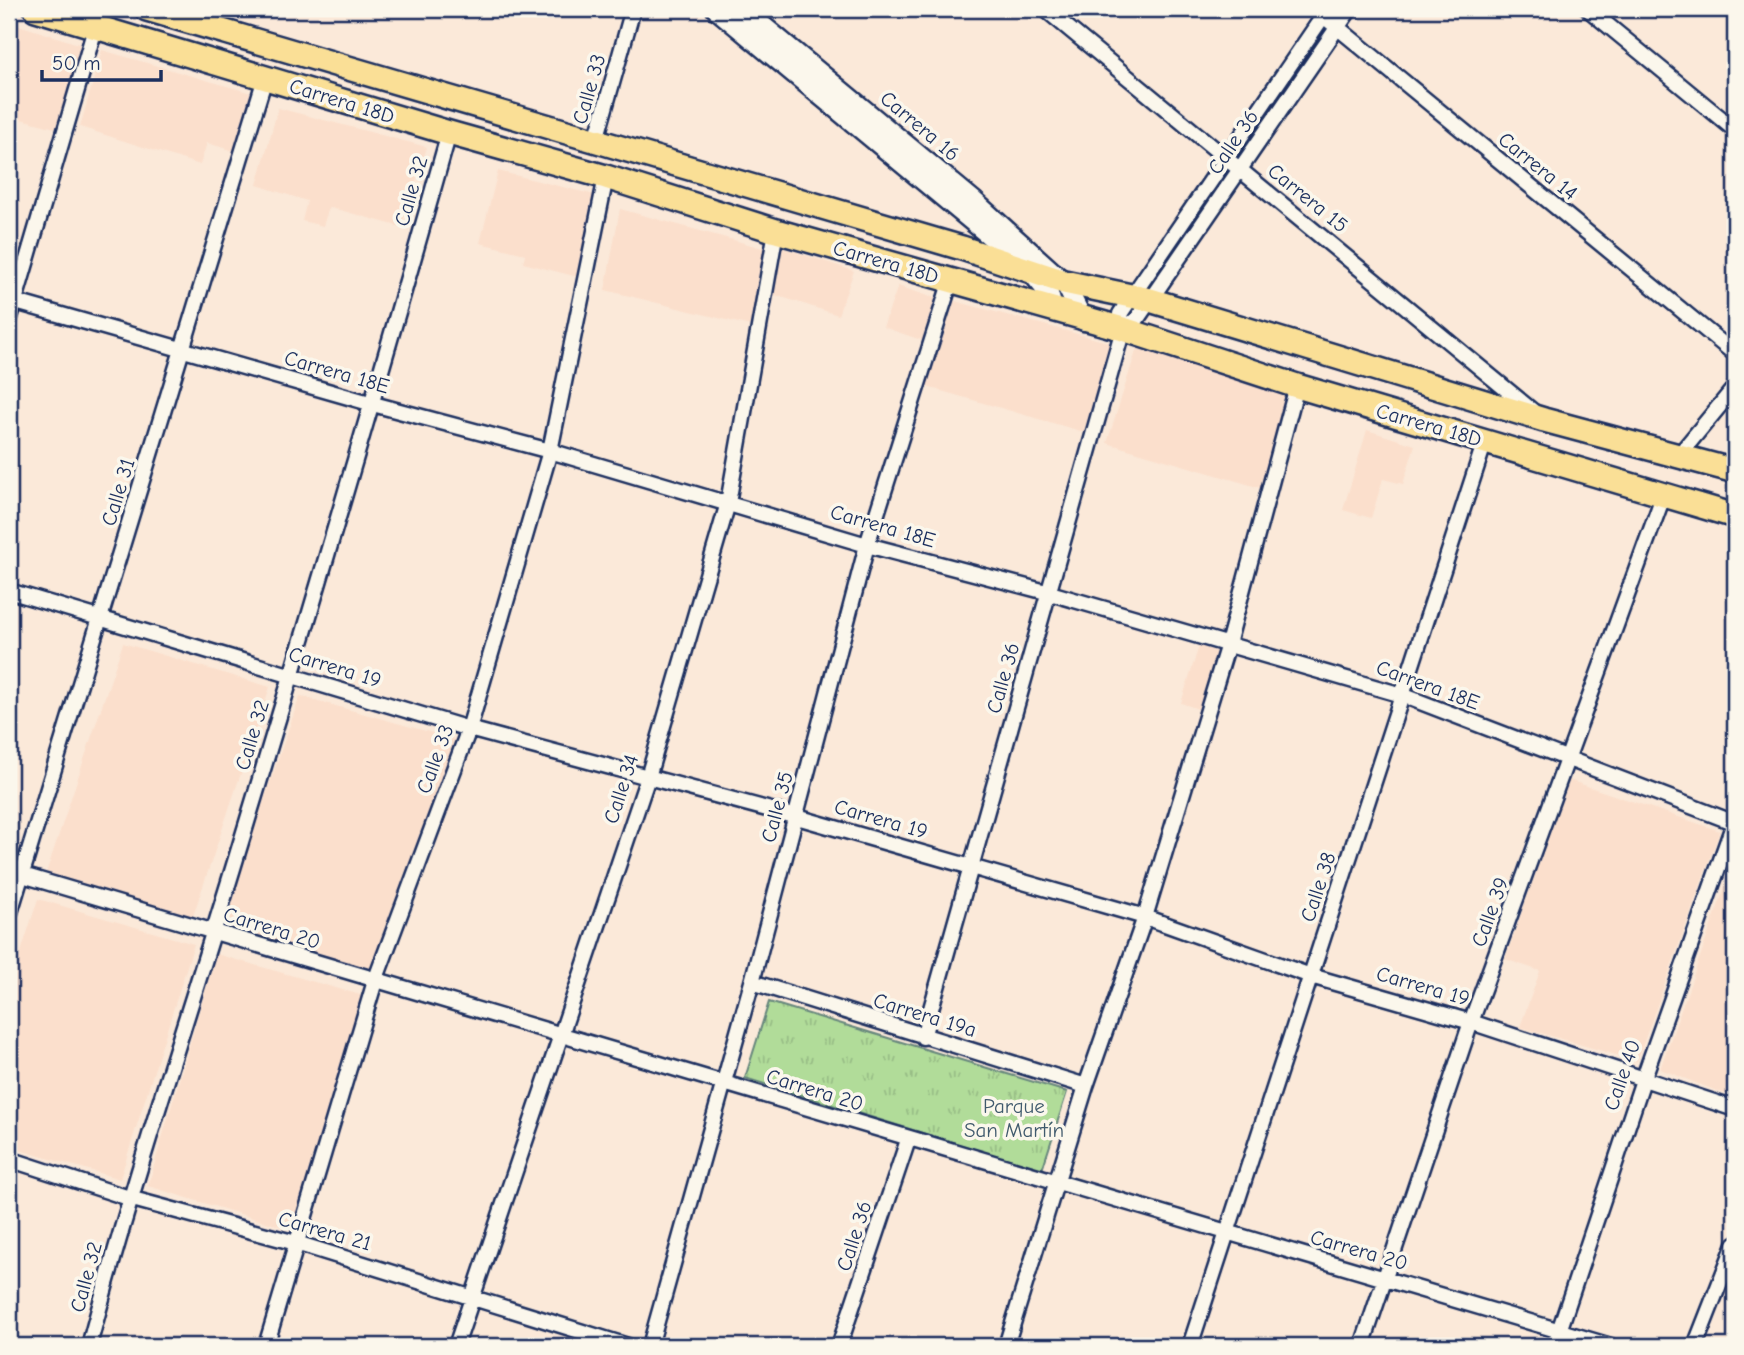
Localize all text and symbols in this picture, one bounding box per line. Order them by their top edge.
scale bar [42,38,161,82]
text: 50 m [52,51,101,75]
street label: Calle 33 [568,51,610,127]
street label: Carrera 18D [287,74,397,128]
street label: Carrera 16 [876,86,964,166]
street label: Calle 36 [1203,105,1263,179]
street label: Carrera 14 [1494,127,1582,205]
street label: Calle 32 [390,153,432,229]
street label: Carrera 15 [1263,158,1353,238]
street label: Carrera 18D [830,235,942,289]
street label: Carrera 18E [282,346,392,398]
street label: Carrera 18D [1373,398,1485,452]
street label: Calle 31 [96,455,140,529]
street label: Carrera 18E [828,500,938,552]
street label: Calle 36 [981,640,1025,716]
street label: Carrera 19 [286,642,384,692]
street label: Carrera 18E [1373,655,1483,715]
street label: Calle 32 [230,697,274,773]
street label: Calle 33 [411,721,459,797]
street label: Calle 34 [599,751,643,827]
street label: Calle 35 [756,769,798,845]
street label: Carrera 19 [832,794,930,844]
street label: Calle 38 [1295,849,1341,925]
street label: Calle 39 [1466,874,1514,950]
street label: Carrera 20 [221,902,323,954]
street label: Carrera 19 [1374,961,1472,1011]
street label: Carrera 19a [871,988,979,1042]
street label: Calle 40 [1599,1036,1645,1114]
street label: Carrera 20 [764,1064,866,1116]
park label: Parque San Martín [964,1094,1064,1142]
street label: Calle 36 [831,1198,877,1274]
street label: Carrera 21 [276,1206,374,1256]
street label: Carrera 20 [1308,1225,1410,1275]
street label: Calle 32 [65,1239,107,1315]

